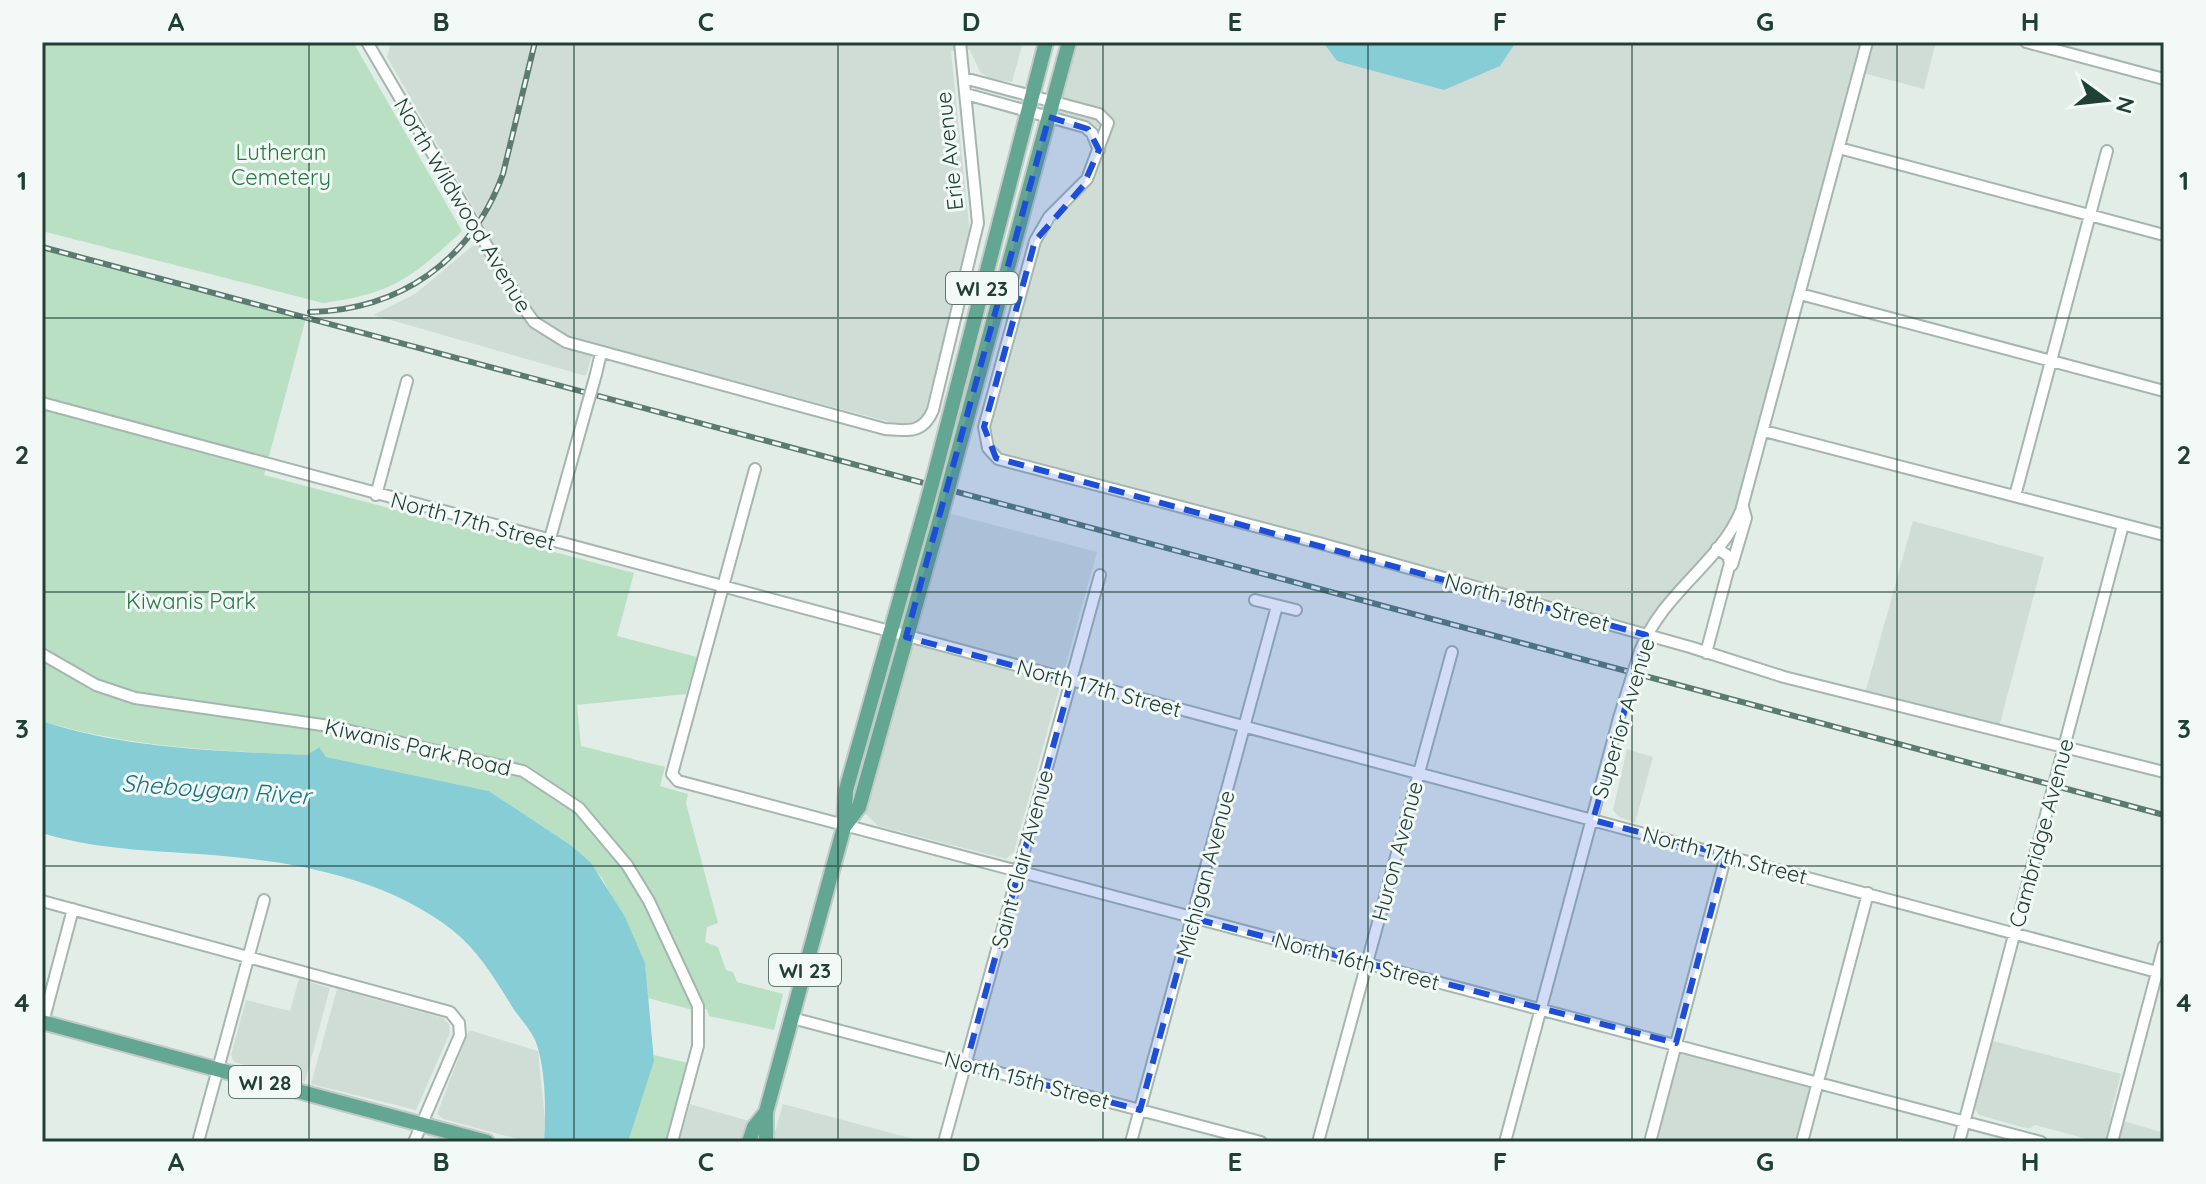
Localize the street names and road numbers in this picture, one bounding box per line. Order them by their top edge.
street label: Erie Avenue [929,90,969,212]
street label: North Wildwood Avenue [388,93,538,317]
road number: WI 23 [946,272,1018,304]
street label: North 17th Street [388,486,558,556]
street label: North 18th Street [1441,566,1613,638]
street label: Superior Avenue [1585,634,1661,802]
street label: North 17th Street [1014,653,1184,723]
street label: Kiwanis Park Road [322,712,514,782]
street label: Cambridge Avenue [2002,735,2080,931]
street label: Saint Clair Avenue [985,767,1059,951]
street label: Huron Avenue [1365,778,1429,924]
street label: Michigan Avenue [1169,787,1241,961]
street label: North 17th Street [1640,820,1810,890]
street label: North 16th Street [1271,926,1443,996]
road number: WI 23 [769,954,841,986]
street label: North 15th Street [941,1044,1113,1116]
road number: WI 28 [229,1066,301,1098]

